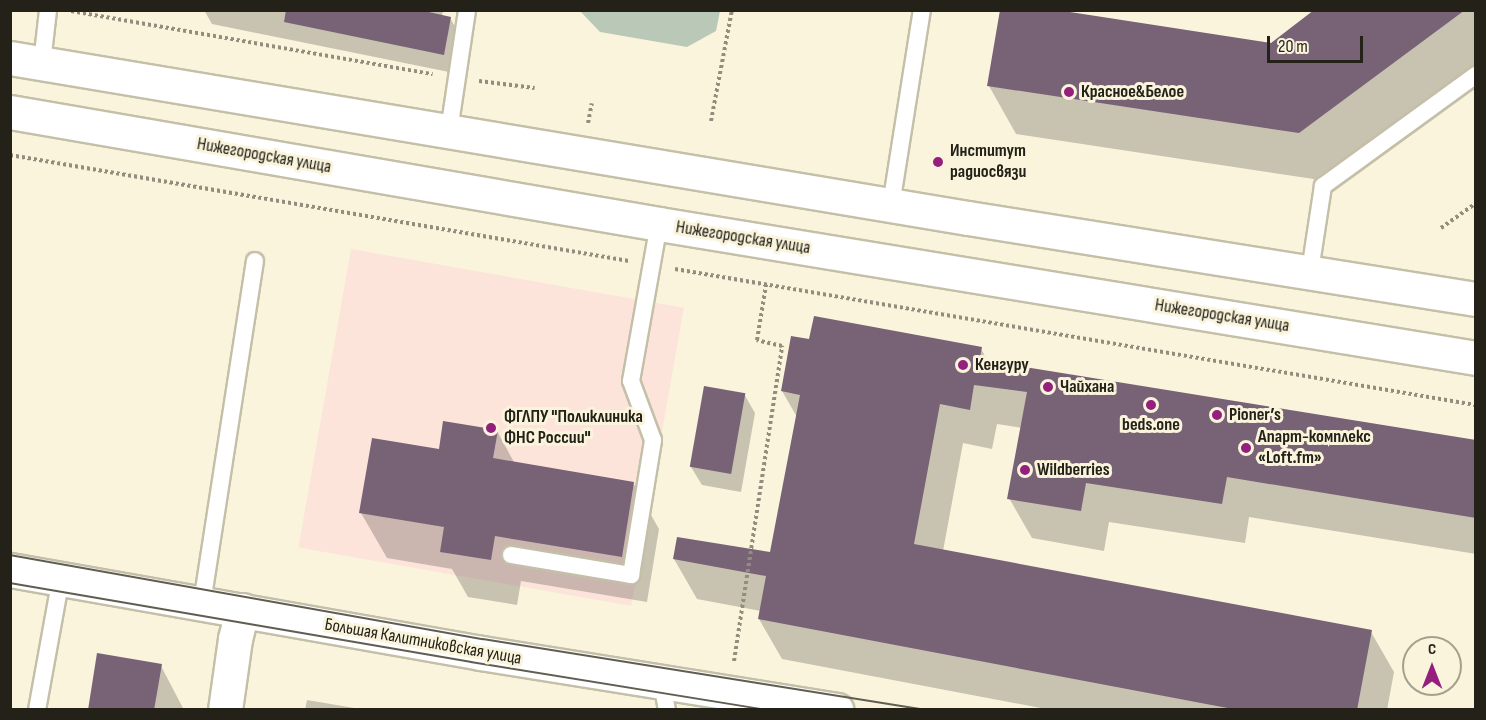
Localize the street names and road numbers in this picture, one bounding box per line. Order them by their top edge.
street label: Нижегородская улица [195,134,333,178]
street label: Нижегородская улица [674,217,812,259]
street label: Нижегородская улица [1153,295,1291,337]
street label: Большая Калитниковская улица [323,614,523,670]

